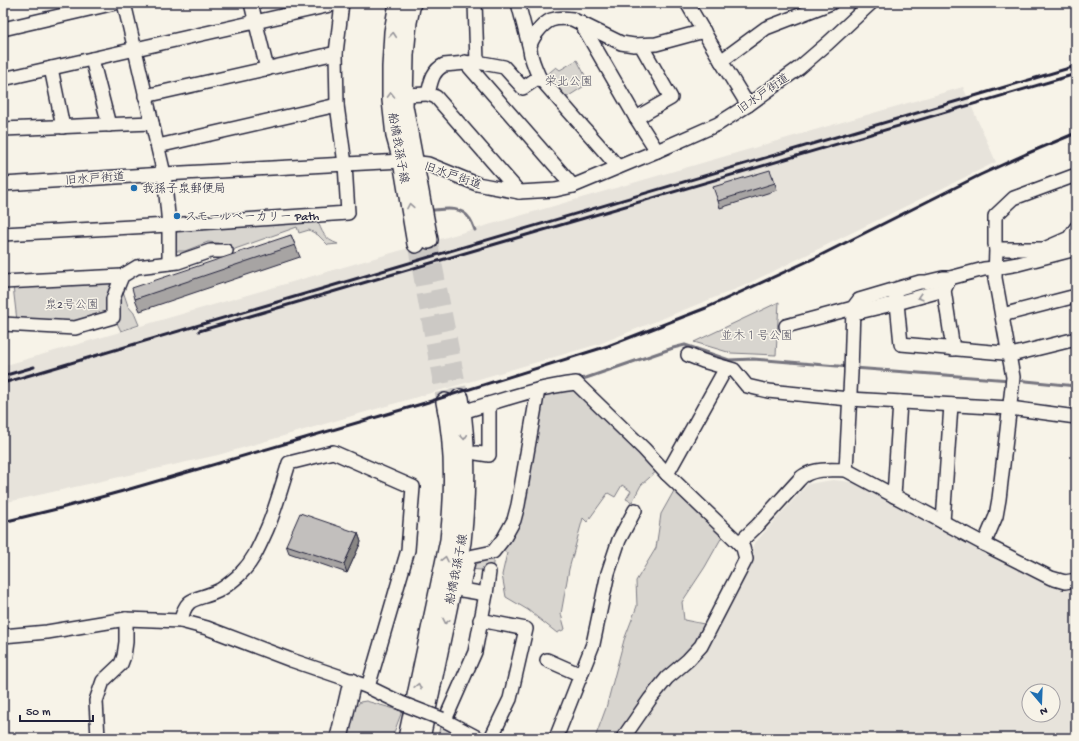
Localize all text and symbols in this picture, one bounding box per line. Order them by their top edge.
one-way arrow [388,32,397,38]
street label: 旧水戸街道 [735,71,793,118]
park label: 栄北公園 [545,75,593,90]
one-way arrow [387,92,396,98]
street label: 船橋我孫子線 [384,111,411,185]
street label: 旧水戸街道 [422,160,483,193]
street label: 旧水戸街道 [65,170,126,189]
place label: 我孫子泉郵便局 [142,182,226,197]
marker: 我孫子泉郵便局 [129,183,139,193]
one-way arrow [406,203,415,209]
marker: スモールベーカリー Path [172,211,182,221]
place label: スモールベーカリー Path [185,211,320,225]
one-way arrow [916,292,923,301]
park label: 泉2号公園 [45,298,99,313]
park label: 並木１号公園 [721,329,793,344]
one-way arrow [460,434,469,440]
street label: 船橋我孫子線 [443,533,472,606]
one-way arrow [441,556,449,562]
one-way arrow [442,618,450,624]
one-way arrow [414,683,422,689]
north arrow [1021,683,1061,723]
scale bar [20,697,93,723]
text: N [1038,704,1049,717]
text: 50 m [26,706,51,720]

